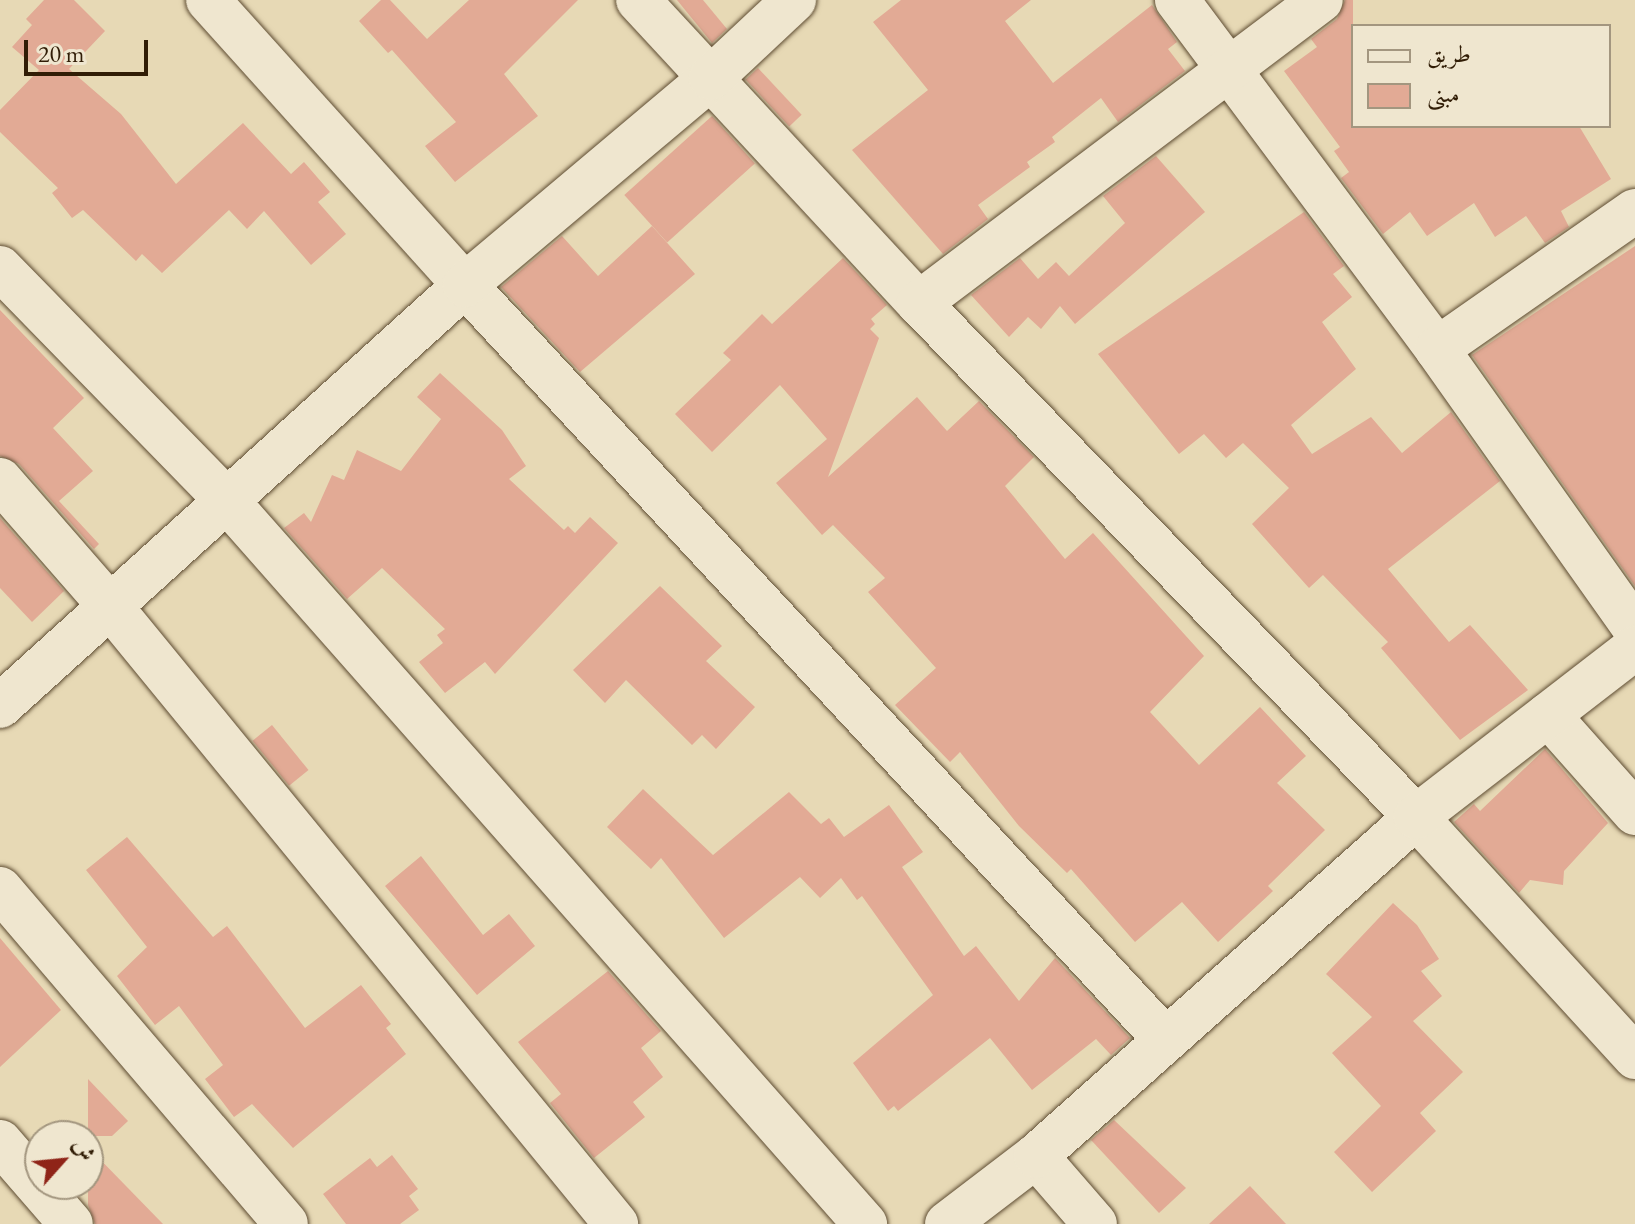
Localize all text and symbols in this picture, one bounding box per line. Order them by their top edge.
scale bar [28,24,152,74]
legend [1351,24,1611,128]
text: 20 m [38,38,85,69]
text: طريق [1427,38,1471,69]
text: مبنى [1427,78,1460,109]
north arrow [24,1120,104,1200]
text: ش [66,1133,102,1166]

